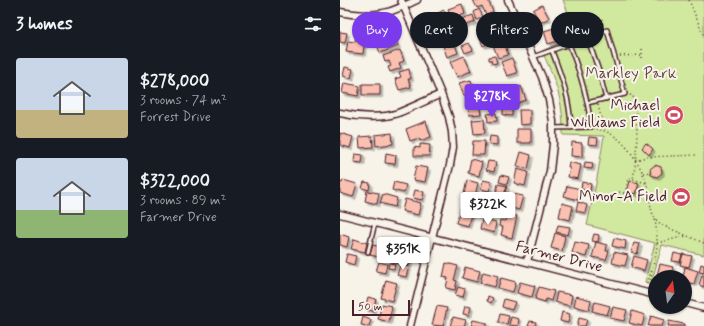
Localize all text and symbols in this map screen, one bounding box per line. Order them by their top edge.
chip: Buy [352,12,402,48]
chip: Rent [410,12,468,48]
chip: Filters [476,12,543,48]
chip: New [551,12,604,48]
text: 3 homes [16,13,73,35]
icon: filters [302,13,324,35]
park label: Markley Park [586,64,677,84]
text: $278,000 [140,70,209,92]
icon: home [48,74,96,122]
pin: $278K [464,84,520,118]
text: $278K [474,88,510,105]
text: 3 rooms · 74 m² [140,92,227,109]
place label: Michael Williams Field [570,96,660,133]
sports icon: Michael Williams Field [663,104,685,126]
text: Forrest Drive [140,109,211,126]
text: $322,000 [140,170,210,192]
icon: home [48,174,96,222]
sports icon: Minor-A Field [670,186,692,208]
place label: Minor-A Field [579,187,667,207]
text: 3 rooms · 89 m² [140,192,226,209]
pin: $322K [460,192,516,226]
text: $322K [469,196,507,213]
text: Farmer Drive [140,209,217,226]
pin: $351K [375,237,431,271]
street label: Farmer Drive [514,237,605,277]
text: $351K [386,241,420,258]
north arrow [648,270,692,314]
map controls [648,270,692,314]
scale bar [352,298,410,317]
text: 50 m [358,300,383,314]

